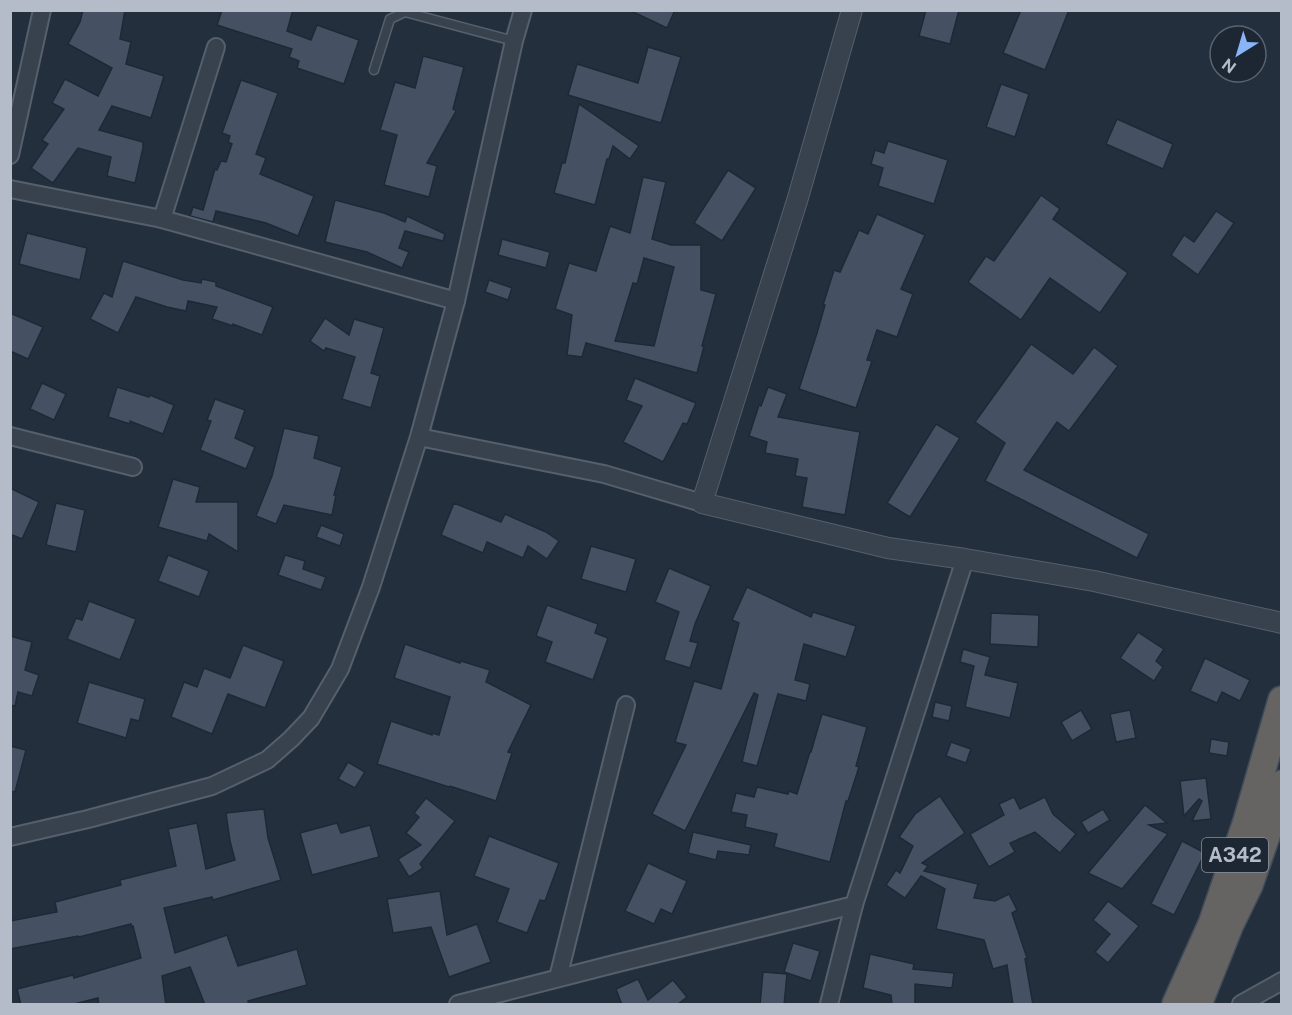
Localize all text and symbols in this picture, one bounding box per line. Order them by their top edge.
north arrow [1208,24,1268,84]
text: N [1219,54,1240,77]
road number: A342 [1202,838,1268,872]

